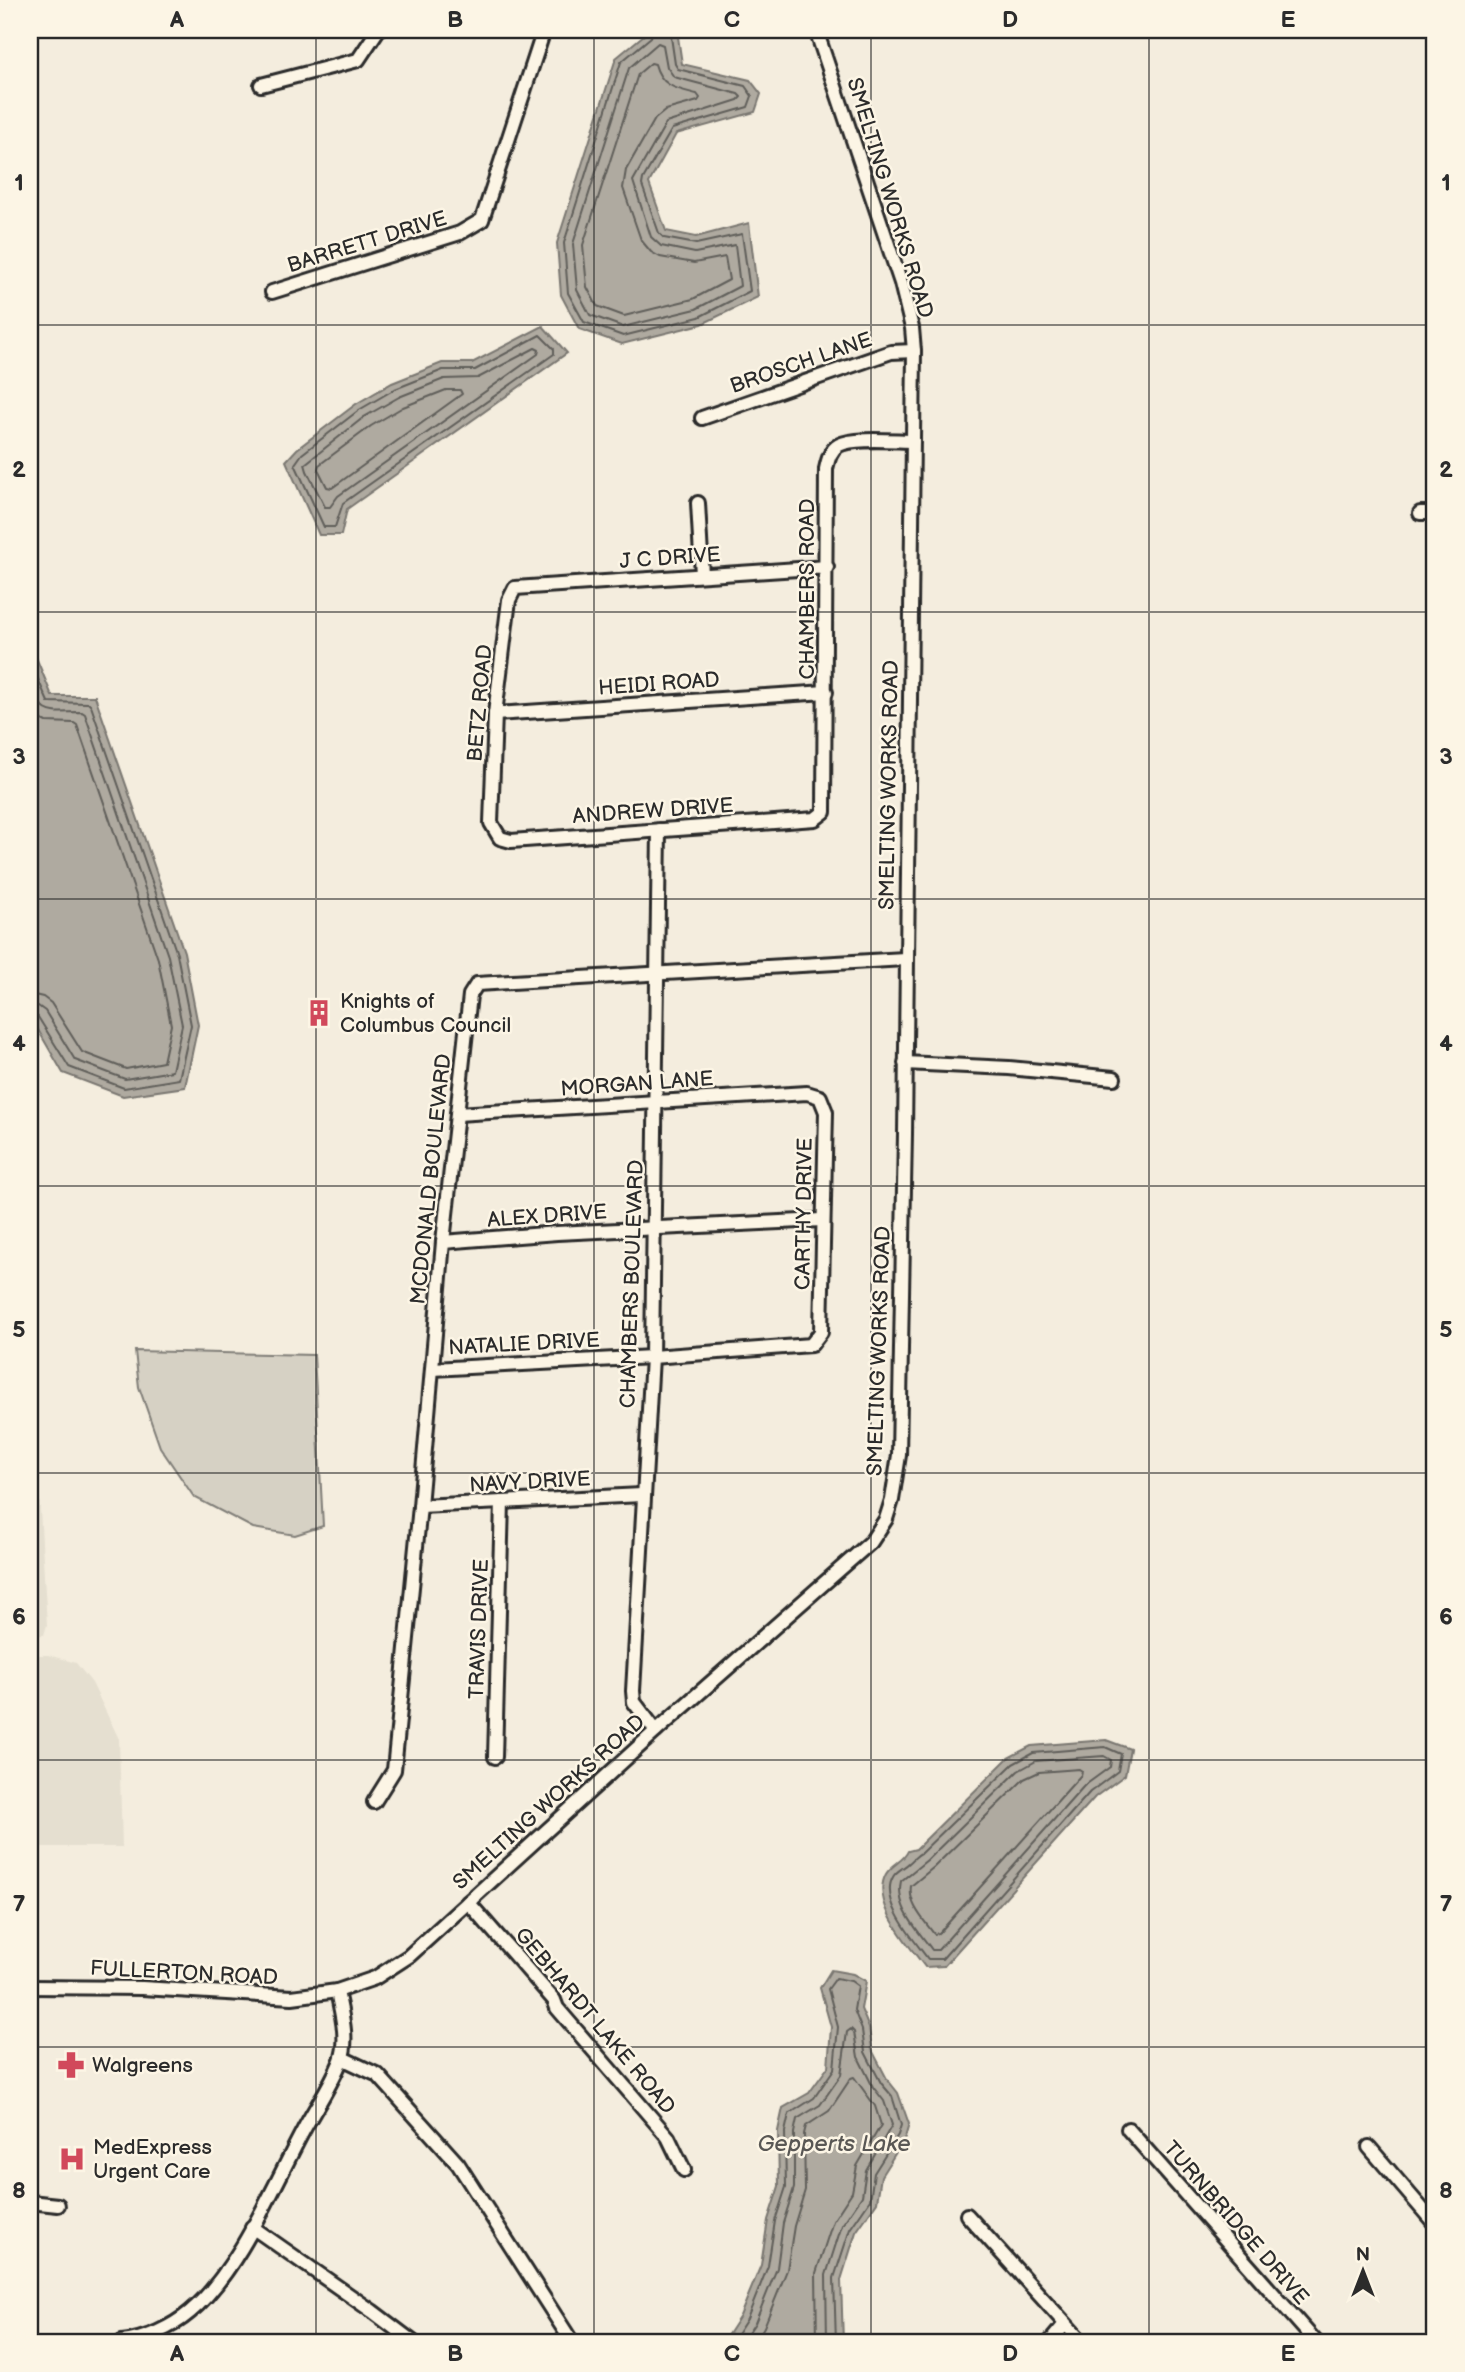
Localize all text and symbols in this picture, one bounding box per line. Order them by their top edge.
text: A [169,6,185,34]
text: B [447,6,463,34]
text: C [724,6,740,34]
text: D [1002,6,1018,34]
text: E [1281,6,1296,34]
street label: SMELTING WORKS ROAD [841,75,939,321]
text: 1 [14,169,24,197]
text: 1 [1441,169,1451,197]
street label: BARRETT DRIVE [284,206,450,278]
street label: BROSCH LANE [727,327,875,399]
text: 2 [12,456,26,484]
text: 2 [1439,456,1453,484]
street label: CHAMBERS ROAD [795,498,820,680]
street label: J C DRIVE [619,542,721,574]
street label: BETZ ROAD [462,643,498,763]
street label: SMELTING WORKS ROAD [874,660,904,910]
street label: HEIDI ROAD [597,667,721,701]
text: 3 [12,743,26,771]
text: 3 [1439,743,1453,771]
street label: ANDREW DRIVE [572,793,734,829]
place label: Knights of Columbus Council [340,989,511,1038]
building icon: Knights of Columbus Council [304,998,334,1028]
text: 4 [12,1030,26,1058]
text: 4 [1439,1030,1453,1058]
street label: MCDONALD BOULEVARD [405,1052,457,1306]
street label: MORGAN LANE [560,1066,714,1102]
street label: CARTHY DRIVE [790,1138,818,1290]
street label: CHAMBERS BOULEVARD [615,1159,649,1409]
street label: ALEX DRIVE [486,1199,608,1233]
street label: SMELTING WORKS ROAD [862,1226,896,1476]
text: 5 [12,1316,26,1344]
text: 5 [1439,1316,1453,1344]
street label: NATALIE DRIVE [448,1328,600,1360]
street label: NAVY DRIVE [469,1466,591,1498]
street label: TRAVIS DRIVE [464,1559,494,1699]
text: 6 [12,1603,26,1631]
text: 6 [1439,1603,1453,1631]
street label: SMELTING WORKS ROAD [448,1709,650,1895]
text: 7 [13,1890,26,1918]
text: 7 [1440,1890,1453,1918]
street label: GEBHARDT LAKE ROAD [510,1923,680,2119]
street label: FULLERTON ROAD [89,1956,279,1990]
pharmacy icon: Walgreens [56,2050,86,2080]
place label: Walgreens [92,2053,193,2078]
water label: Gepperts Lake [757,2130,911,2158]
place label: MedExpress Urgent Care [93,2135,212,2184]
street label: TURNBRIDGE DRIVE [1158,2136,1314,2310]
hospital icon: MedExpress Urgent Care [57,2144,87,2174]
text: 8 [12,2177,26,2205]
text: 8 [1439,2177,1453,2205]
north arrow [1328,2236,1398,2306]
text: N [1356,2244,1370,2267]
text: A [169,2340,185,2368]
text: B [447,2340,463,2368]
text: C [724,2340,740,2368]
text: D [1002,2340,1018,2368]
text: E [1281,2340,1296,2368]

